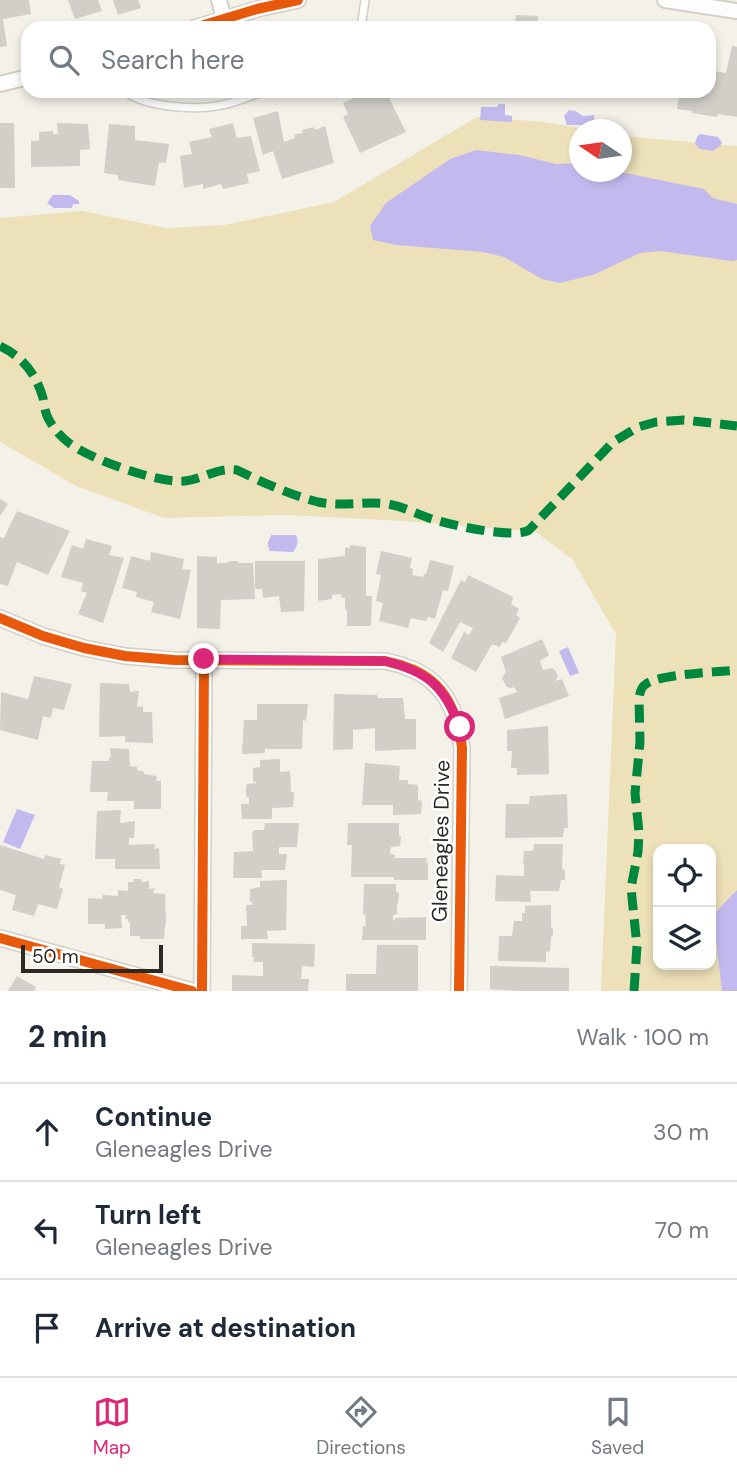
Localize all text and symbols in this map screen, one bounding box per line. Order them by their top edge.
search box [21,21,716,98]
icon: search [45,41,83,79]
text: Search here [101,43,244,77]
north arrow [569,119,632,182]
route end [188,643,219,674]
route start [444,711,475,742]
street label: Gleneagles Drive [426,760,456,922]
map controls [653,844,716,970]
button: locate [653,844,716,907]
button: layers [653,907,716,970]
scale bar [21,942,163,974]
text: 50 m [32,944,79,969]
text: 2 min [28,1017,107,1056]
text: Walk · 100 m [577,1022,709,1052]
text: Continue [95,1100,212,1134]
icon: ahead [28,1113,66,1151]
text: 30 m [653,1117,709,1147]
text: Gleneagles Drive [95,1134,273,1164]
text: Turn left [95,1198,202,1232]
icon: left [28,1211,66,1249]
text: 70 m [655,1215,709,1245]
text: Gleneagles Drive [95,1232,273,1262]
icon: arrive [28,1309,66,1347]
text: Arrive at destination [95,1311,356,1345]
tab: Map [93,1393,131,1460]
tab: Directions [316,1393,406,1460]
tab: Saved [591,1393,644,1460]

